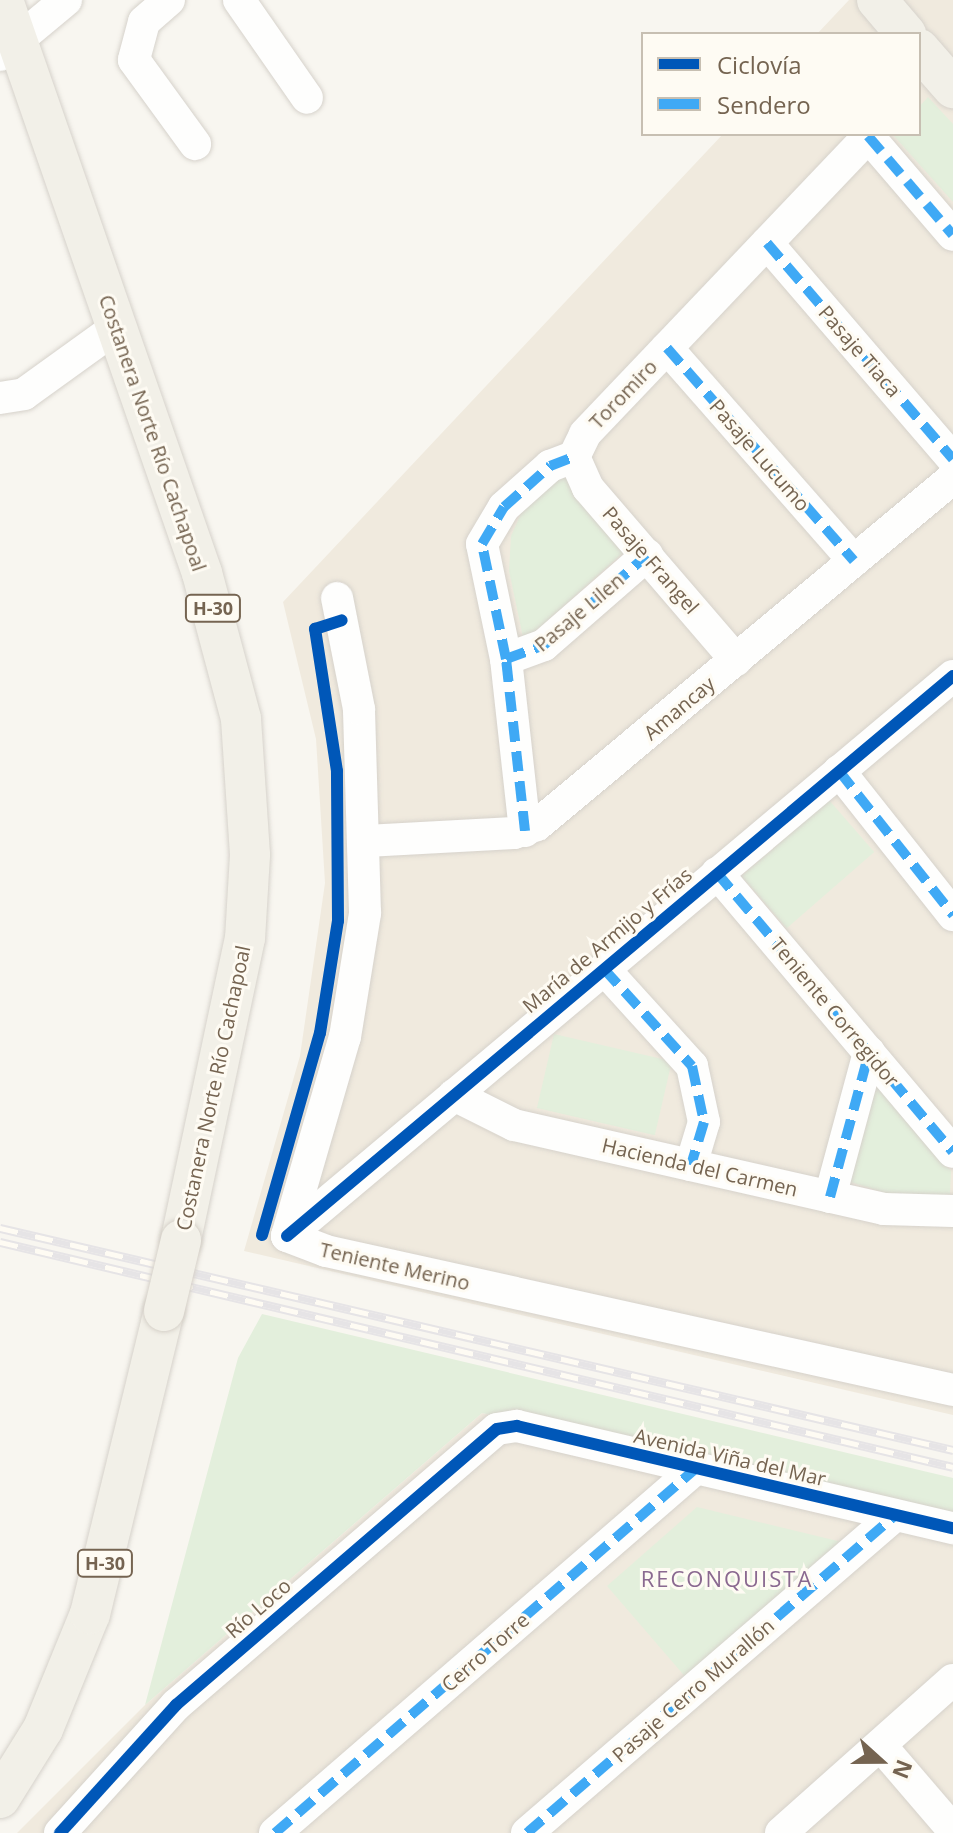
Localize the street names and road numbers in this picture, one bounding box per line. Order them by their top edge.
street label: Costanera Norte Río Cachapoal [94,292,212,574]
street label: Pasaje Tiaca [814,300,906,402]
street label: Toromiro [584,354,662,434]
street label: Pasaje Lucumo [705,394,815,516]
street label: Pasaje Frangel [598,501,704,619]
street label: Pasaje Lilen [529,568,629,656]
road number: H-30 [183,594,243,622]
street label: Amancay [639,671,719,745]
street label: María de Armijo y Frías [518,862,696,1018]
street label: Teniente Corregidor [766,933,904,1091]
street label: Costanera Norte Río Cachapoal [171,943,255,1233]
street label: Hacienda del Carmen [600,1133,800,1201]
street label: Teniente Merino [318,1237,472,1295]
street label: Avenida Viña del Mar [632,1423,828,1491]
road number: H-30 [75,1549,135,1577]
street label: Río Loco [220,1573,296,1643]
street label: Cerro Torre [436,1608,534,1696]
street label: Pasaje Cerro Murallón [607,1613,779,1767]

